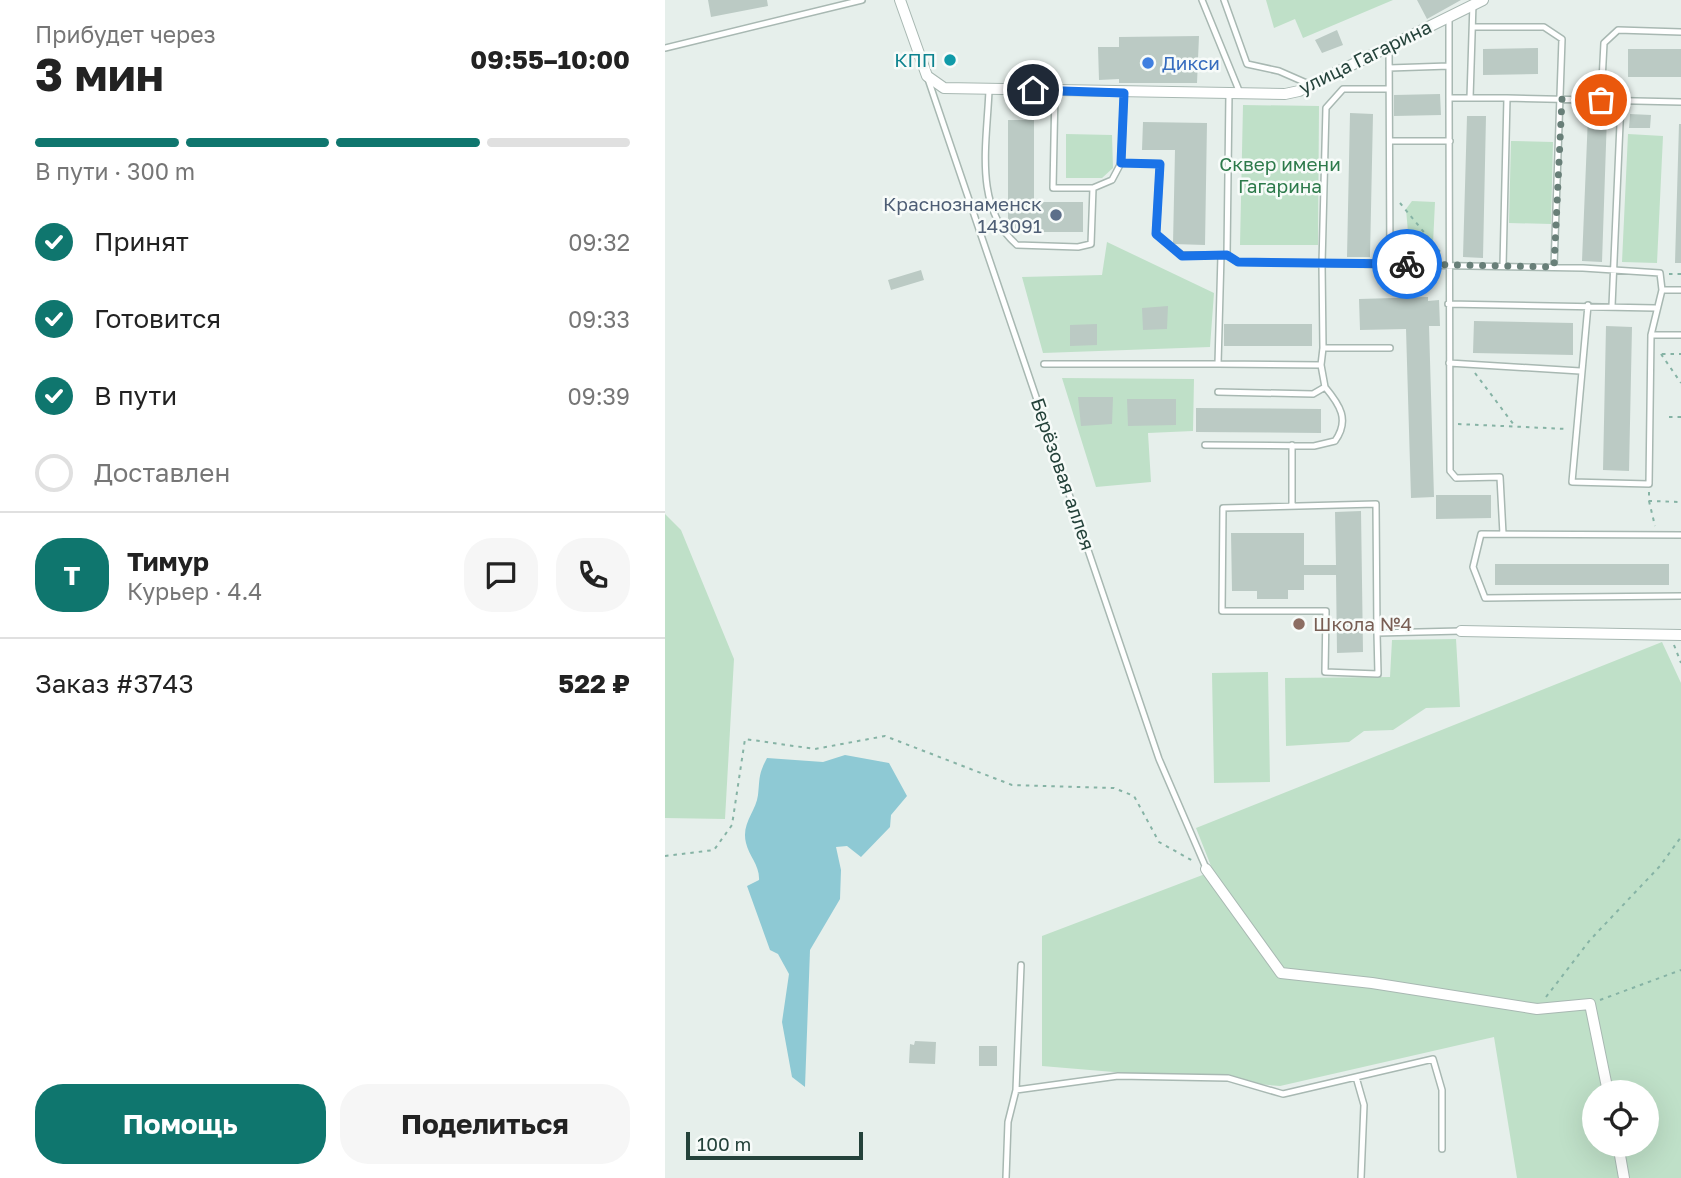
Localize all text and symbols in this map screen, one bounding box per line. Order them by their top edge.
street label: улица Гагарина [1295,15,1435,99]
text: Прибудет через [35,20,216,48]
text: 09:55–10:00 [470,44,630,75]
text: 3 мин [35,46,164,101]
place label: КПП [894,48,936,71]
place label: Дикси [1162,51,1220,74]
marker: КПП [942,52,958,68]
marker: Дикси [1140,55,1156,71]
pin [1003,60,1063,120]
pin [1571,70,1631,130]
icon: home [1014,71,1052,109]
icon: bag [1582,81,1620,119]
park label: Сквер имени Гагарина [1219,152,1341,197]
text: В пути · 300 m [35,157,195,185]
place label: Краснознаменск 143091 [883,192,1042,237]
marker: Краснознаменск 143091 [1048,207,1064,223]
icon: check [35,223,73,261]
text: Принят [94,226,189,257]
text: 09:32 [568,228,630,256]
courier [1372,229,1442,299]
icon: bike [1388,245,1426,283]
icon: check [35,300,73,338]
text: Готовится [94,303,221,334]
text: 09:33 [568,305,630,333]
icon: check [35,377,73,415]
text: В пути [94,380,177,411]
text: 09:39 [568,382,630,410]
street label: Берёзовая аллея [1027,395,1100,553]
text: Доставлен [94,457,230,488]
button: chat [464,538,538,612]
button: phone [556,538,630,612]
text: Тимур [127,546,209,577]
text: Т [64,560,80,591]
text: Курьер · 4.4 [127,577,262,605]
place label: Школа №4 [1313,612,1412,635]
marker: Школа №4 [1291,616,1307,632]
text: Заказ #3743 [35,668,194,699]
text: 522 ₽ [558,668,630,699]
map controls [1582,1080,1659,1157]
button: locate [1582,1080,1659,1157]
button: Помощь [35,1084,326,1164]
button: Поделиться [340,1084,630,1164]
scale bar [686,1129,863,1161]
text: 100 m [697,1132,751,1155]

